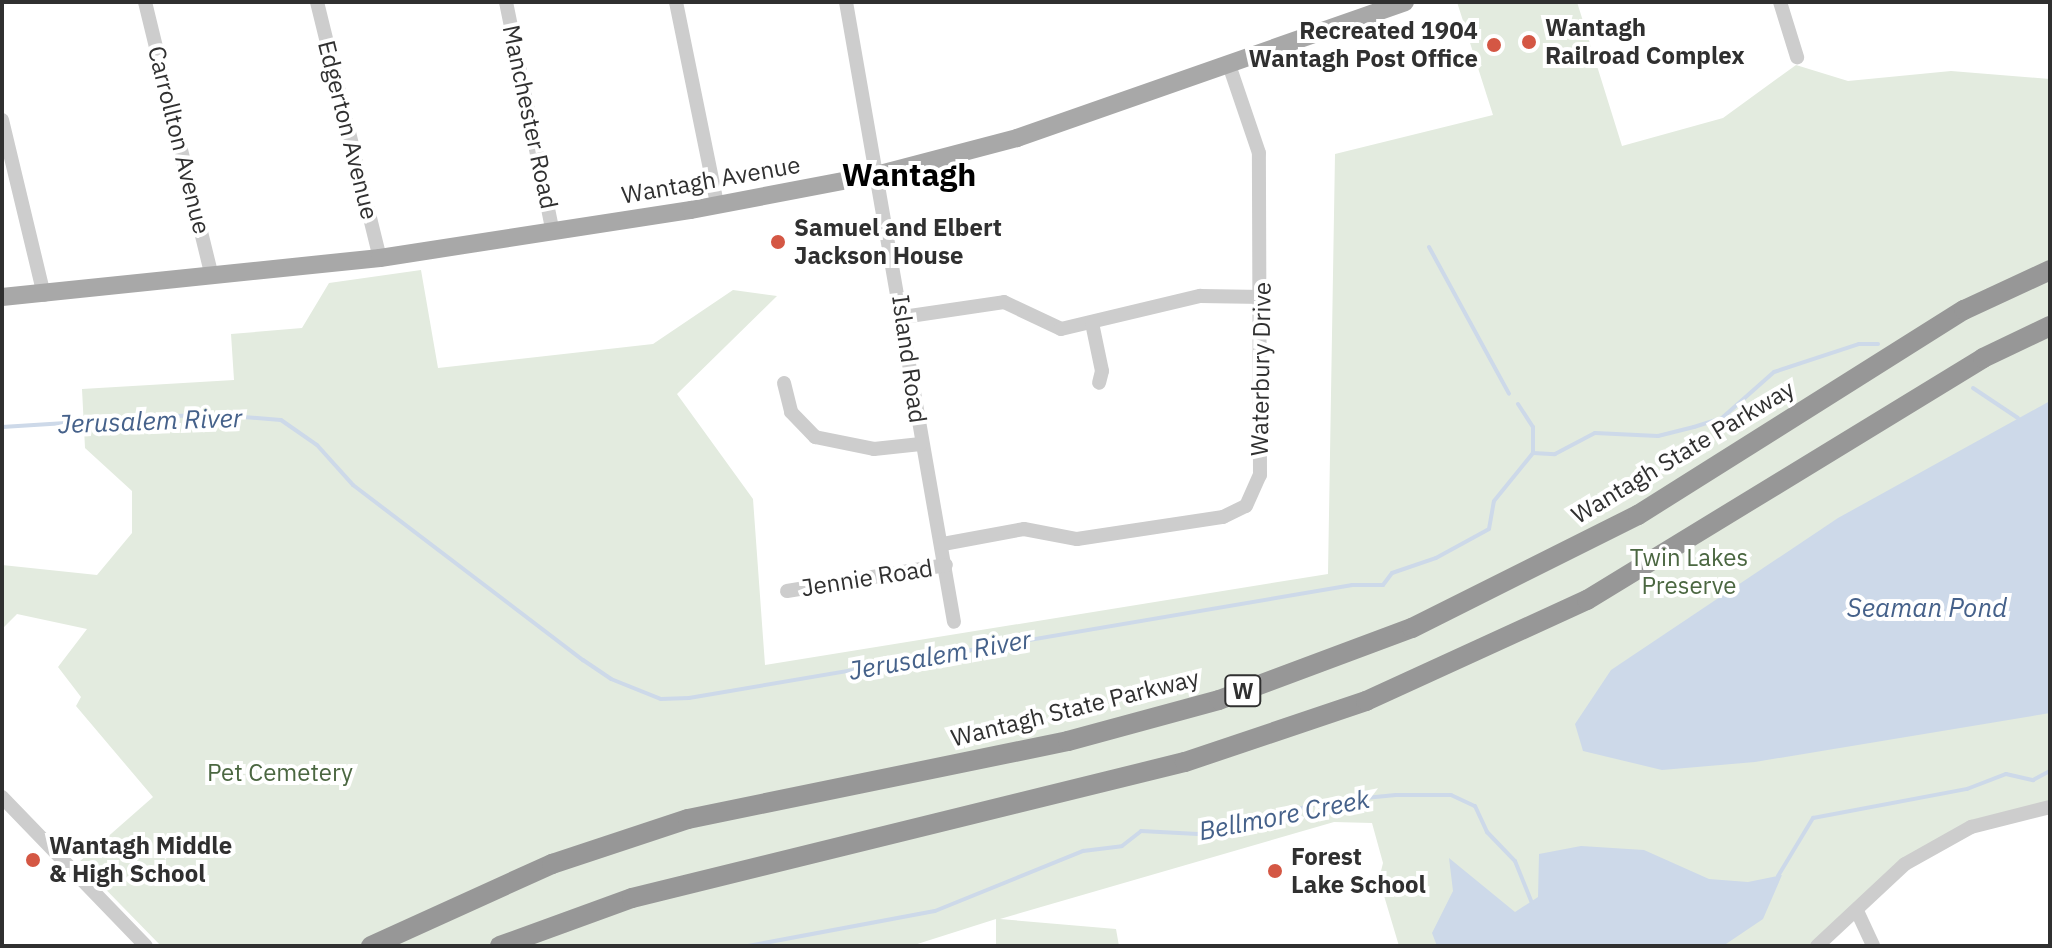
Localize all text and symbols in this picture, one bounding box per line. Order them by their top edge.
place label: Wantagh Railroad Complex [1545,14,1745,70]
place label: Recreated 1904 Wantagh Post Office [1249,17,1478,73]
street label: Manchester Road [496,22,564,212]
marker: Wantagh Railroad Complex [1520,33,1538,51]
marker: Recreated 1904 Wantagh Post Office [1485,36,1503,54]
street label: Edgerton Avenue [312,38,384,222]
street label: Carrollton Avenue [142,43,216,237]
street label: Wantagh Avenue [619,150,803,210]
district label: Wantagh [842,155,976,193]
place label: Samuel and Elbert Jackson House [794,214,1002,270]
marker: Samuel and Elbert Jackson House [769,233,787,251]
street label: Waterbury Drive [1245,282,1277,456]
street label: Island Road [886,293,932,425]
street label: Wantagh State Parkway [1566,374,1800,530]
water label: Jerusalem River [57,402,243,440]
park label: Twin Lakes Preserve [1630,544,1748,600]
street label: Jennie Road [799,553,935,603]
water label: Seaman Pond [1847,592,2007,624]
water label: Jerusalem River [847,624,1033,686]
street label: Wantagh State Parkway [948,663,1202,753]
road number: W [1223,673,1263,709]
park label: Pet Cemetery [207,759,353,787]
water label: Bellmore Creek [1196,783,1372,847]
place label: Wantagh Middle & High School [49,832,232,888]
place label: Forest Lake School [1291,843,1426,899]
marker: Wantagh Middle & High School [24,851,42,869]
marker: Forest Lake School [1266,862,1284,880]

